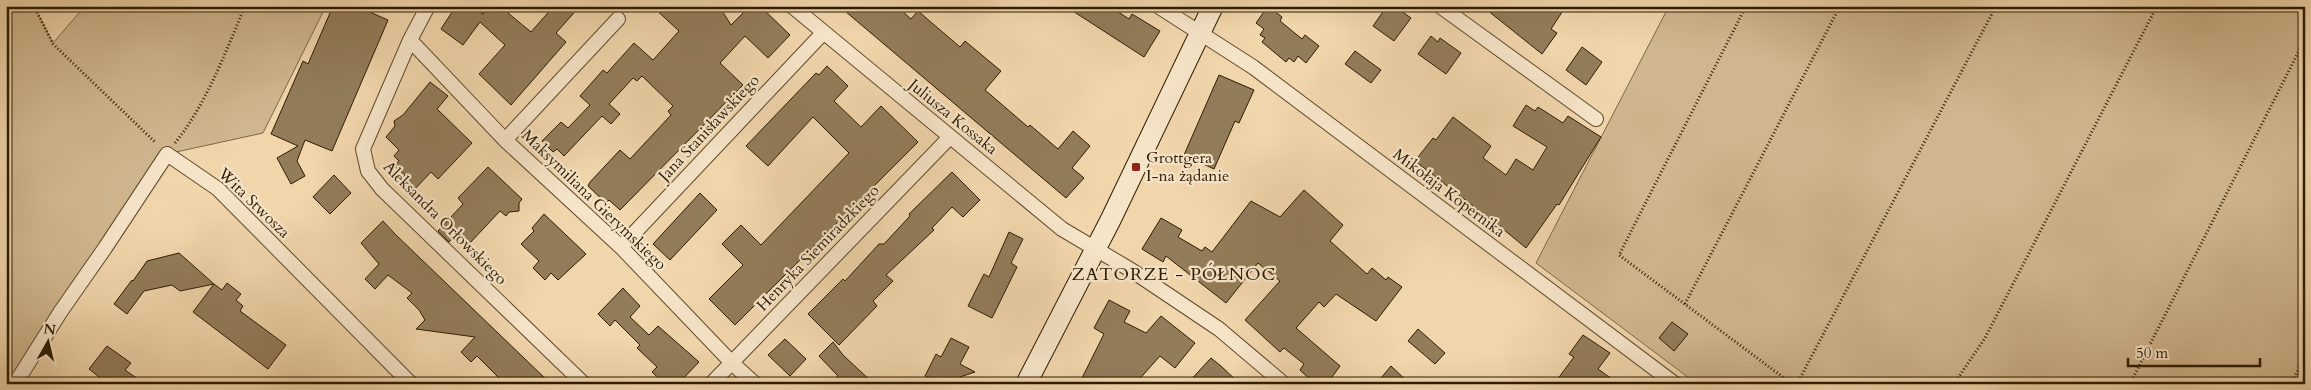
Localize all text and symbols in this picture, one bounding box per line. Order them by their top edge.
street label: Jana Stanisławskiego [652,69,765,188]
street label: Juliusza Kossaka [902,73,1002,160]
street label: Maksymiliana Gierymskiego [517,125,672,275]
street label: Mikołaja Kopernika [1388,144,1510,242]
place label: Grottgera I-na żądanie [1146,147,1229,187]
street label: Aleksandra Orłowskiego [378,156,512,290]
marker: Grottgera I-na żądanie [1130,161,1142,173]
street label: Wita Stwosza [212,162,295,243]
street label: Henryka Siemiradzkiego [752,180,884,316]
district label: ZATORZE - PÓŁNOC [1072,262,1276,287]
north arrow [22,318,72,368]
text: N [42,319,57,340]
scale bar [2128,335,2261,367]
text: 50 m [2136,343,2168,363]

